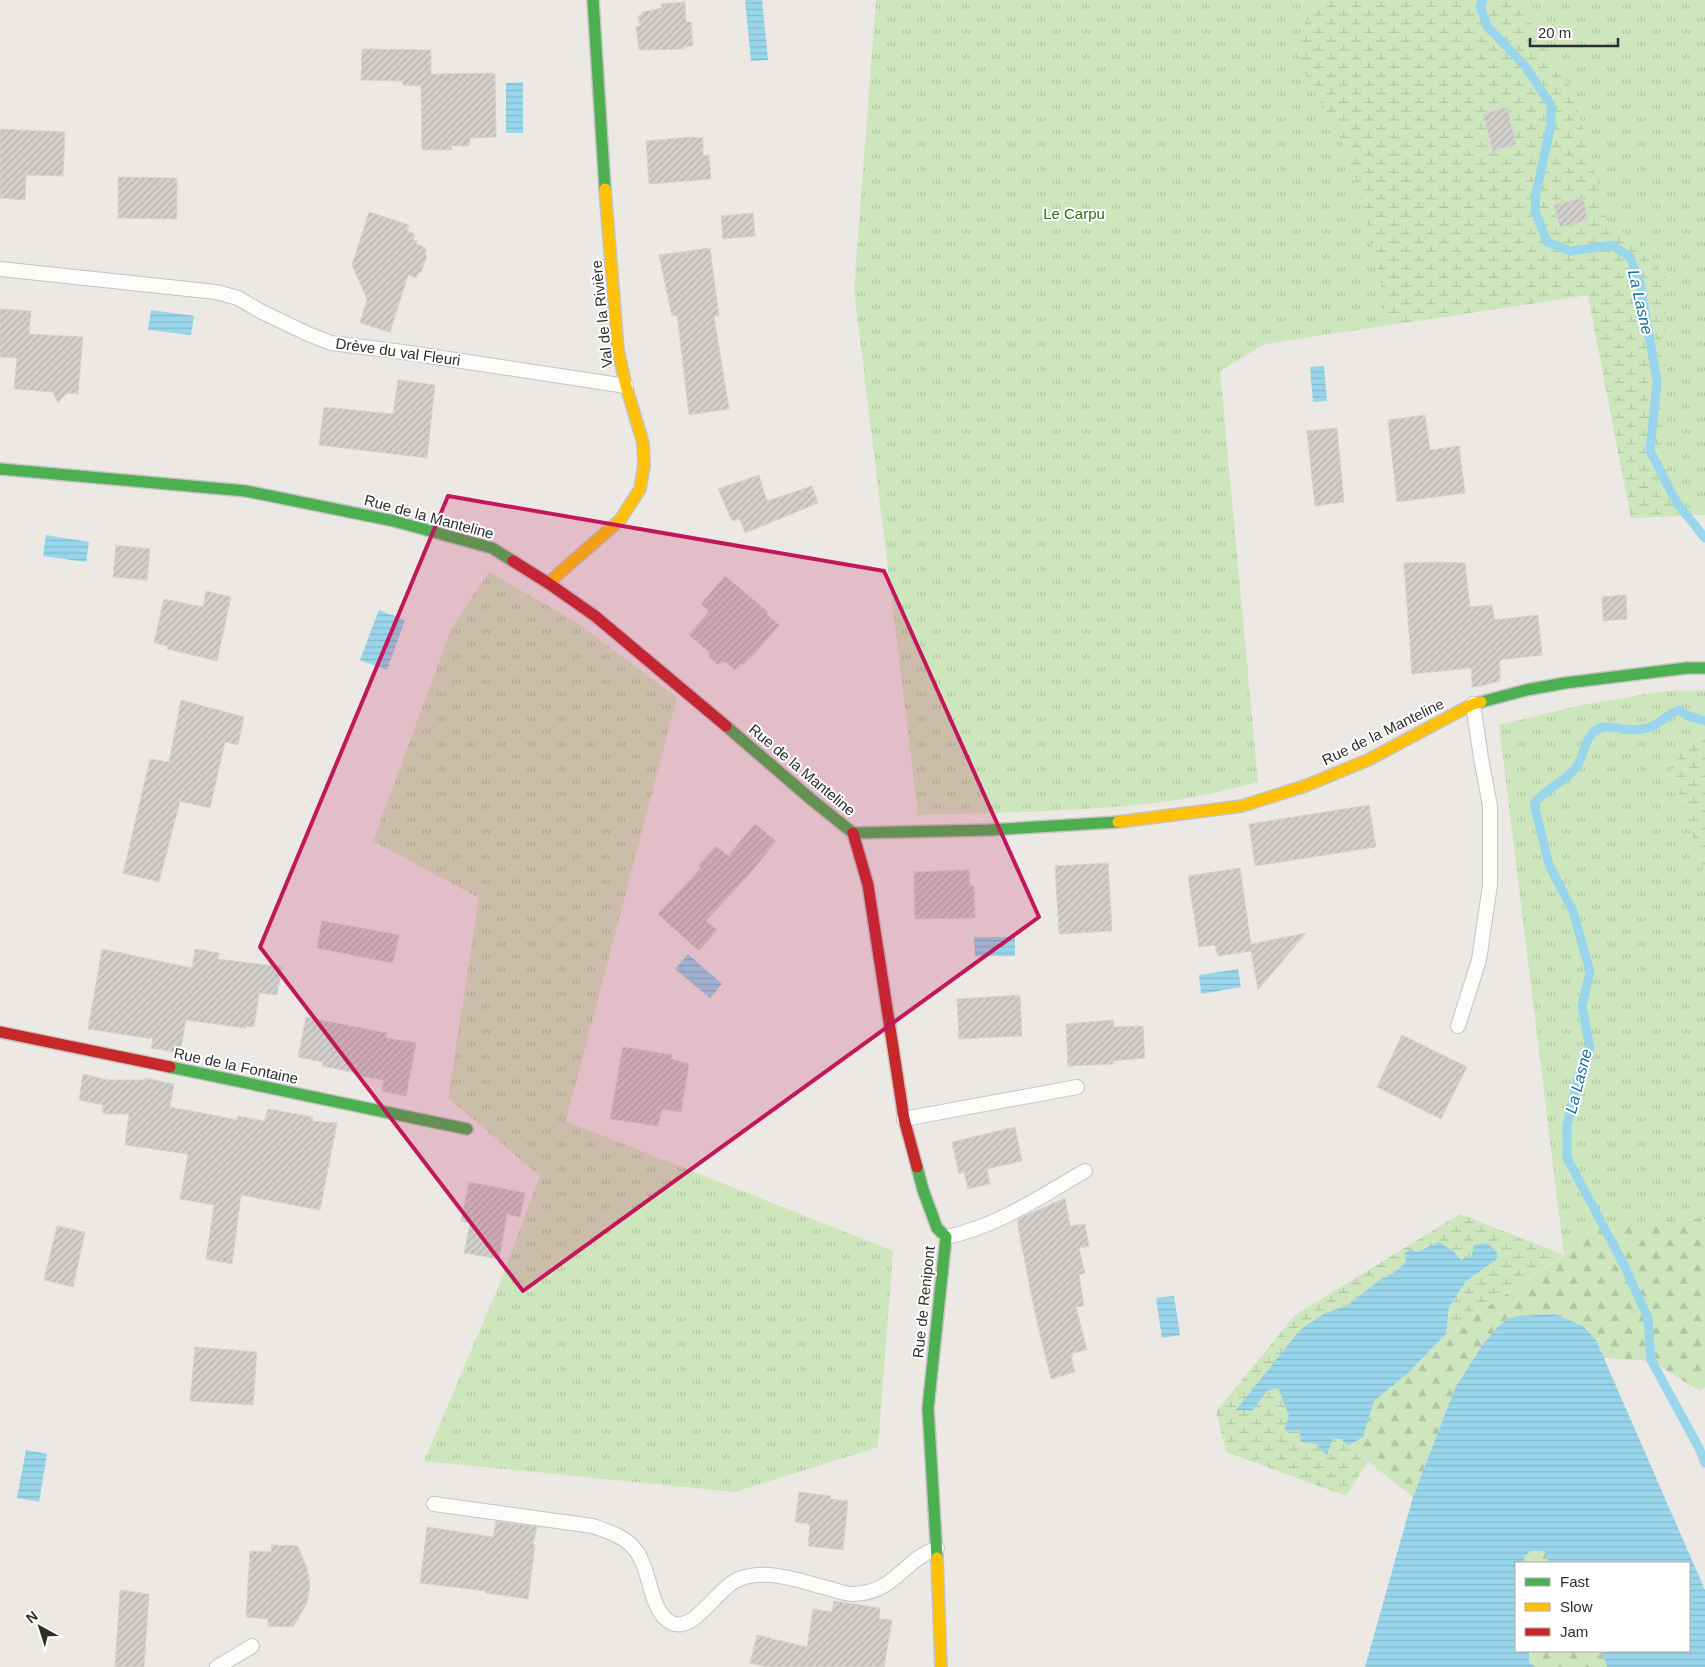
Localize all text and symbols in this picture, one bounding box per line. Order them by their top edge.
scale bar [1530,15,1618,47]
text: 20 m [1538,24,1571,41]
park label: Le Carpu [1043,205,1105,222]
street label: Val de la Rivière [587,259,616,369]
water label: La Lasne [1625,268,1656,336]
street label: Drève du val Fleuri [335,334,462,369]
street label: Rue de la Manteline [362,491,496,542]
street label: Rue de la Manteline [1319,695,1446,768]
street label: Rue de la Manteline [746,720,859,819]
street label: Rue de la Fontaine [172,1044,300,1087]
water label: La Lasne [1562,1047,1595,1115]
street label: Rue de Renipont [909,1244,938,1359]
legend [1515,1562,1690,1652]
text: Fast [1560,1573,1590,1590]
text: Slow [1560,1598,1593,1615]
north arrow [15,1602,65,1652]
text: N [23,1607,41,1626]
text: Jam [1560,1623,1588,1640]

